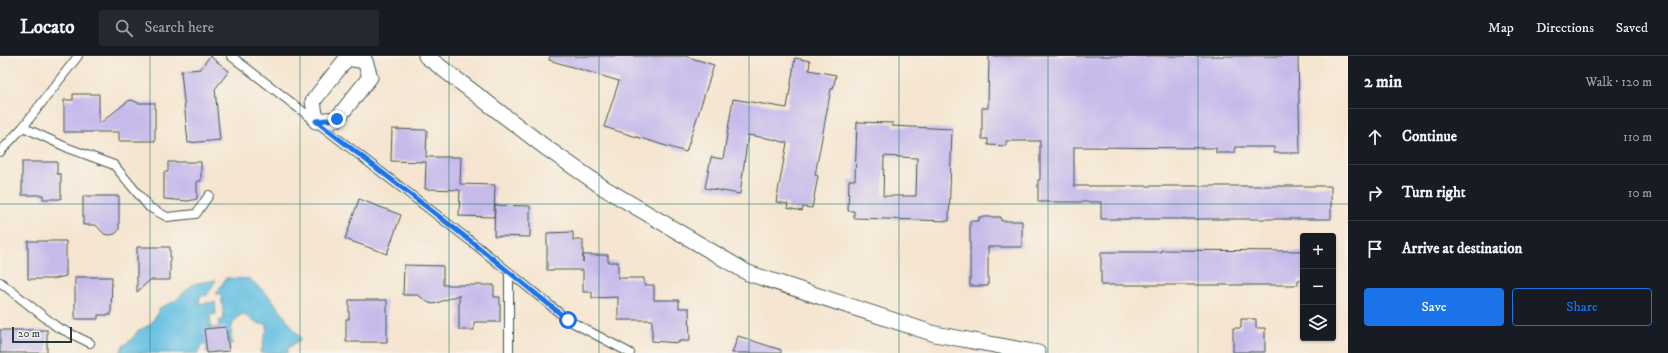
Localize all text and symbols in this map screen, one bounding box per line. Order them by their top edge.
search box [99,10,379,46]
text: Locato [20,16,75,39]
icon: search [113,17,135,39]
text: Search here [145,18,214,37]
text: Map [1488,19,1514,37]
text: Directions [1536,19,1594,37]
text: Saved [1616,19,1648,37]
text: 2 min [1364,71,1402,93]
text: Walk · 120 m [1586,74,1652,90]
route end [328,110,346,128]
icon: ahead [1364,126,1386,148]
text: Continue [1402,127,1457,146]
text: 110 m [1623,129,1652,145]
icon: right [1364,182,1386,204]
text: Turn right [1402,183,1465,202]
text: 10 m [1628,185,1652,201]
map controls [1300,233,1336,341]
button: + [1300,233,1336,269]
icon: arrive [1364,238,1386,260]
text: Arrive at destination [1402,239,1522,258]
button: − [1300,269,1336,305]
button: Save [1364,288,1504,326]
button: Share [1512,288,1652,326]
button: layers [1300,305,1336,341]
route start [559,311,577,329]
scale bar [12,325,72,344]
text: 20 m [18,327,40,341]

